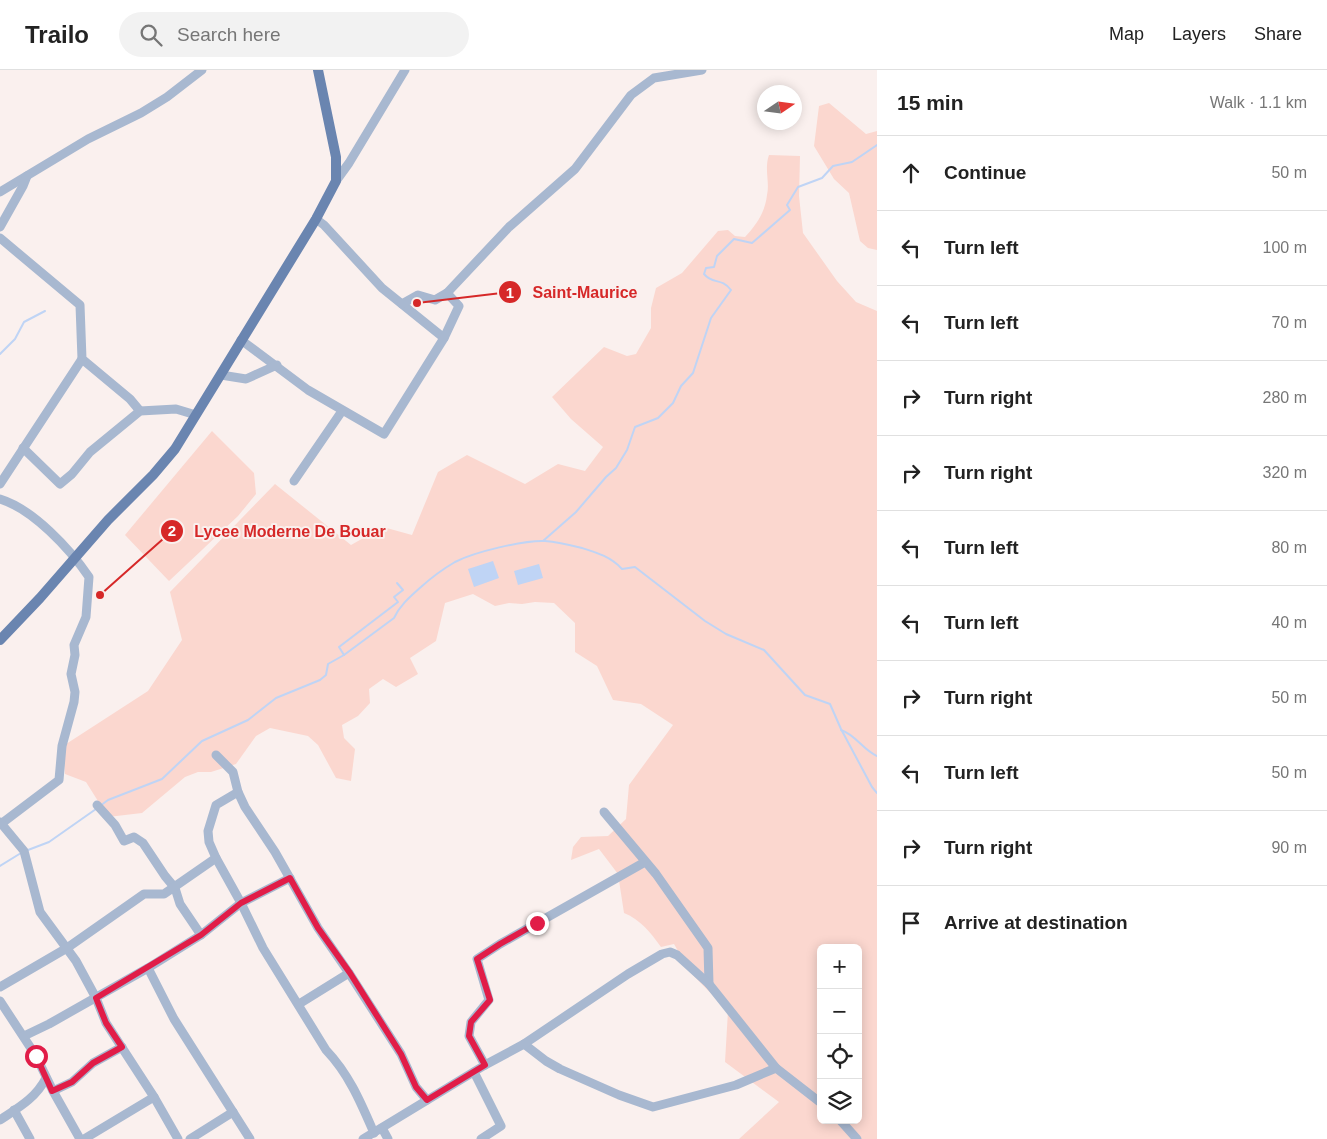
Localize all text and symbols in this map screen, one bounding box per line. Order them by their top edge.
search box [119,12,469,57]
text: Trailo [25,21,89,48]
icon: search [137,21,165,49]
text: Search here [177,24,281,45]
text: Map [1109,24,1144,44]
text: Layers [1172,24,1226,44]
text: Share [1254,24,1302,44]
north arrow [757,85,802,130]
text: 15 min [897,91,964,114]
text: Walk · 1.1 km [1210,94,1307,111]
icon: ahead [897,159,925,187]
text: Continue [944,162,1026,183]
text: 50 m [1271,164,1307,181]
icon: left [897,234,925,262]
text: Turn left [944,237,1019,258]
text: 100 m [1263,239,1307,256]
callout: Saint-Maurice [497,277,647,308]
text: 1 [506,284,514,301]
text: Saint-Maurice [533,284,638,301]
icon: left [897,309,925,337]
text: Turn left [944,312,1019,333]
text: 70 m [1271,314,1307,331]
icon: right [897,384,925,412]
text: Turn right [944,387,1032,408]
text: 280 m [1263,389,1307,406]
icon: right [897,459,925,487]
text: Turn right [944,462,1032,483]
text: 320 m [1263,464,1307,481]
callout: Lycee Moderne De Bouar [160,515,396,546]
text: 2 [168,522,176,539]
text: Lycee Moderne De Bouar [194,523,386,540]
icon: left [897,534,925,562]
text: Turn left [944,537,1019,558]
text: 80 m [1271,539,1307,556]
icon: left [897,609,925,637]
text: Turn left [944,612,1019,633]
text: 40 m [1271,614,1307,631]
icon: right [897,684,925,712]
text: Turn right [944,687,1032,708]
text: 50 m [1271,689,1307,706]
icon: left [897,759,925,787]
text: Turn left [944,762,1019,783]
text: 50 m [1271,764,1307,781]
icon: right [897,834,925,862]
text: Turn right [944,837,1032,858]
text: 90 m [1271,839,1307,856]
icon: arrive [897,909,925,937]
route end [526,912,549,935]
text: Arrive at destination [944,912,1128,933]
map controls [817,944,862,1124]
button: + [817,944,862,989]
button: − [817,989,862,1034]
button: locate [817,1034,862,1079]
route start [25,1045,48,1068]
button: layers [817,1079,862,1124]

